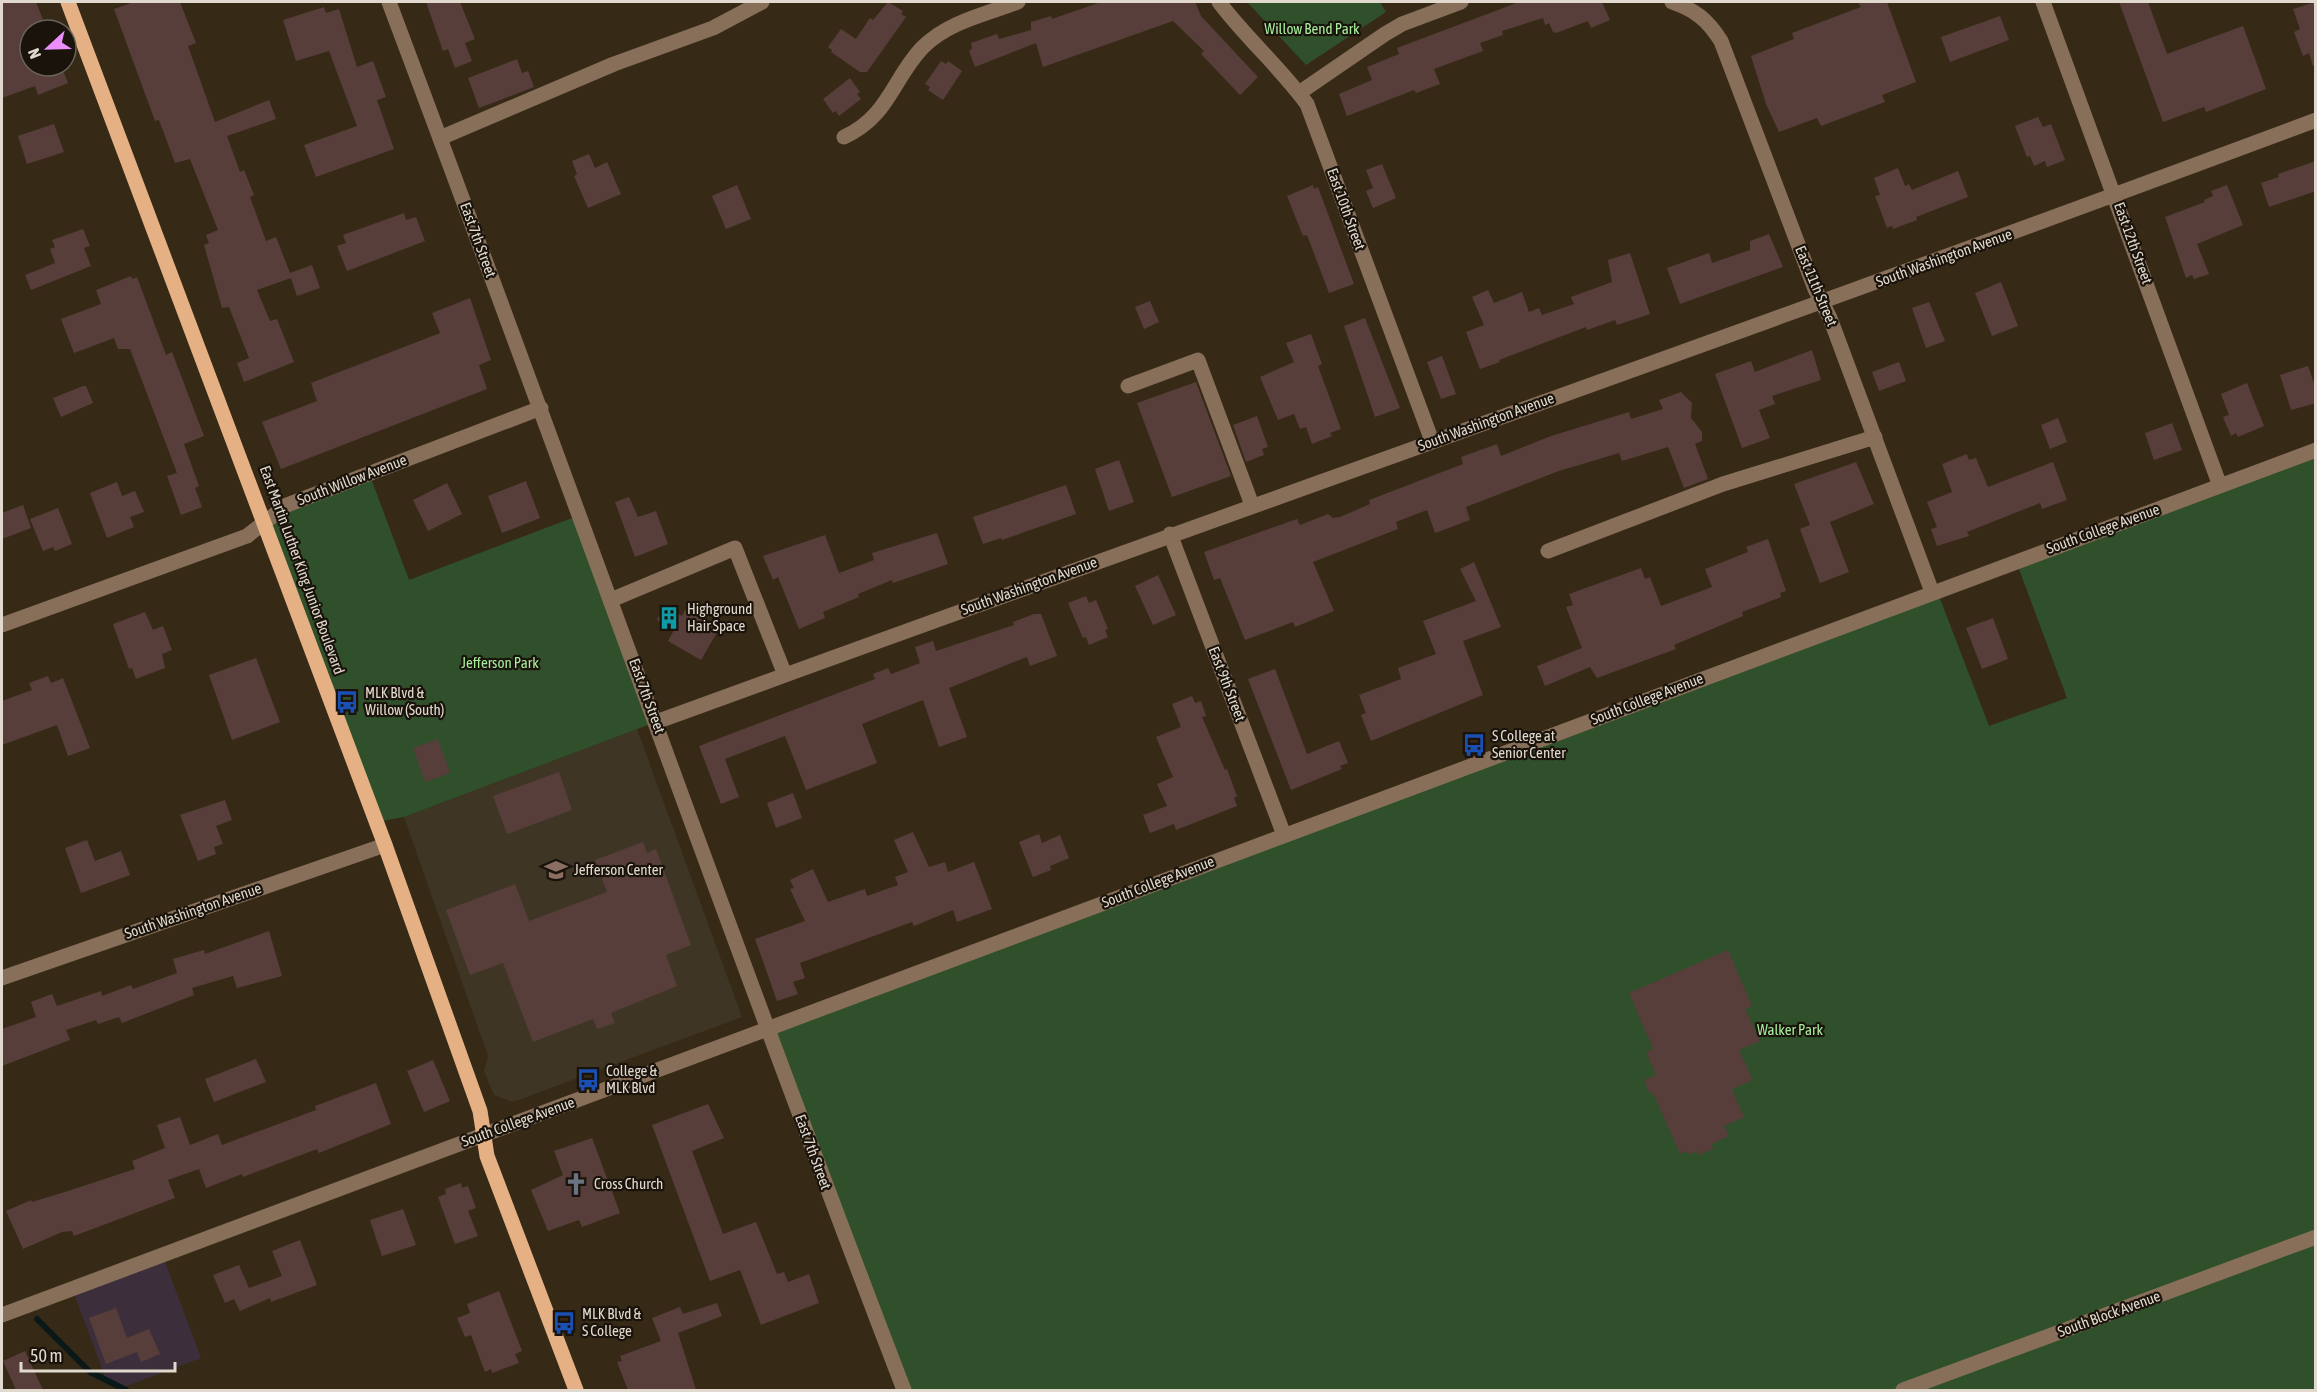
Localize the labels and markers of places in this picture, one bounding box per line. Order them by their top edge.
place label: Highground Hair Space [687,600,752,634]
building icon: Highground Hair Space [656,605,682,631]
place label: MLK Blvd & Willow (South) [365,684,444,718]
bus stop icon: MLK Blvd & Willow (South) [334,689,360,715]
place label: S College at Senior Center [1492,727,1566,761]
bus stop icon: S College at Senior Center [1461,732,1487,758]
school or university icon: Jefferson Center [543,857,569,883]
place label: Jefferson Center [574,861,663,878]
place label: College & MLK Blvd [606,1062,657,1096]
bus stop icon: College & MLK Blvd [575,1067,601,1093]
church icon: Cross Church [563,1171,589,1197]
place label: Cross Church [594,1175,663,1192]
place label: MLK Blvd & S College [582,1305,641,1339]
bus stop icon: MLK Blvd & S College [551,1310,577,1336]

